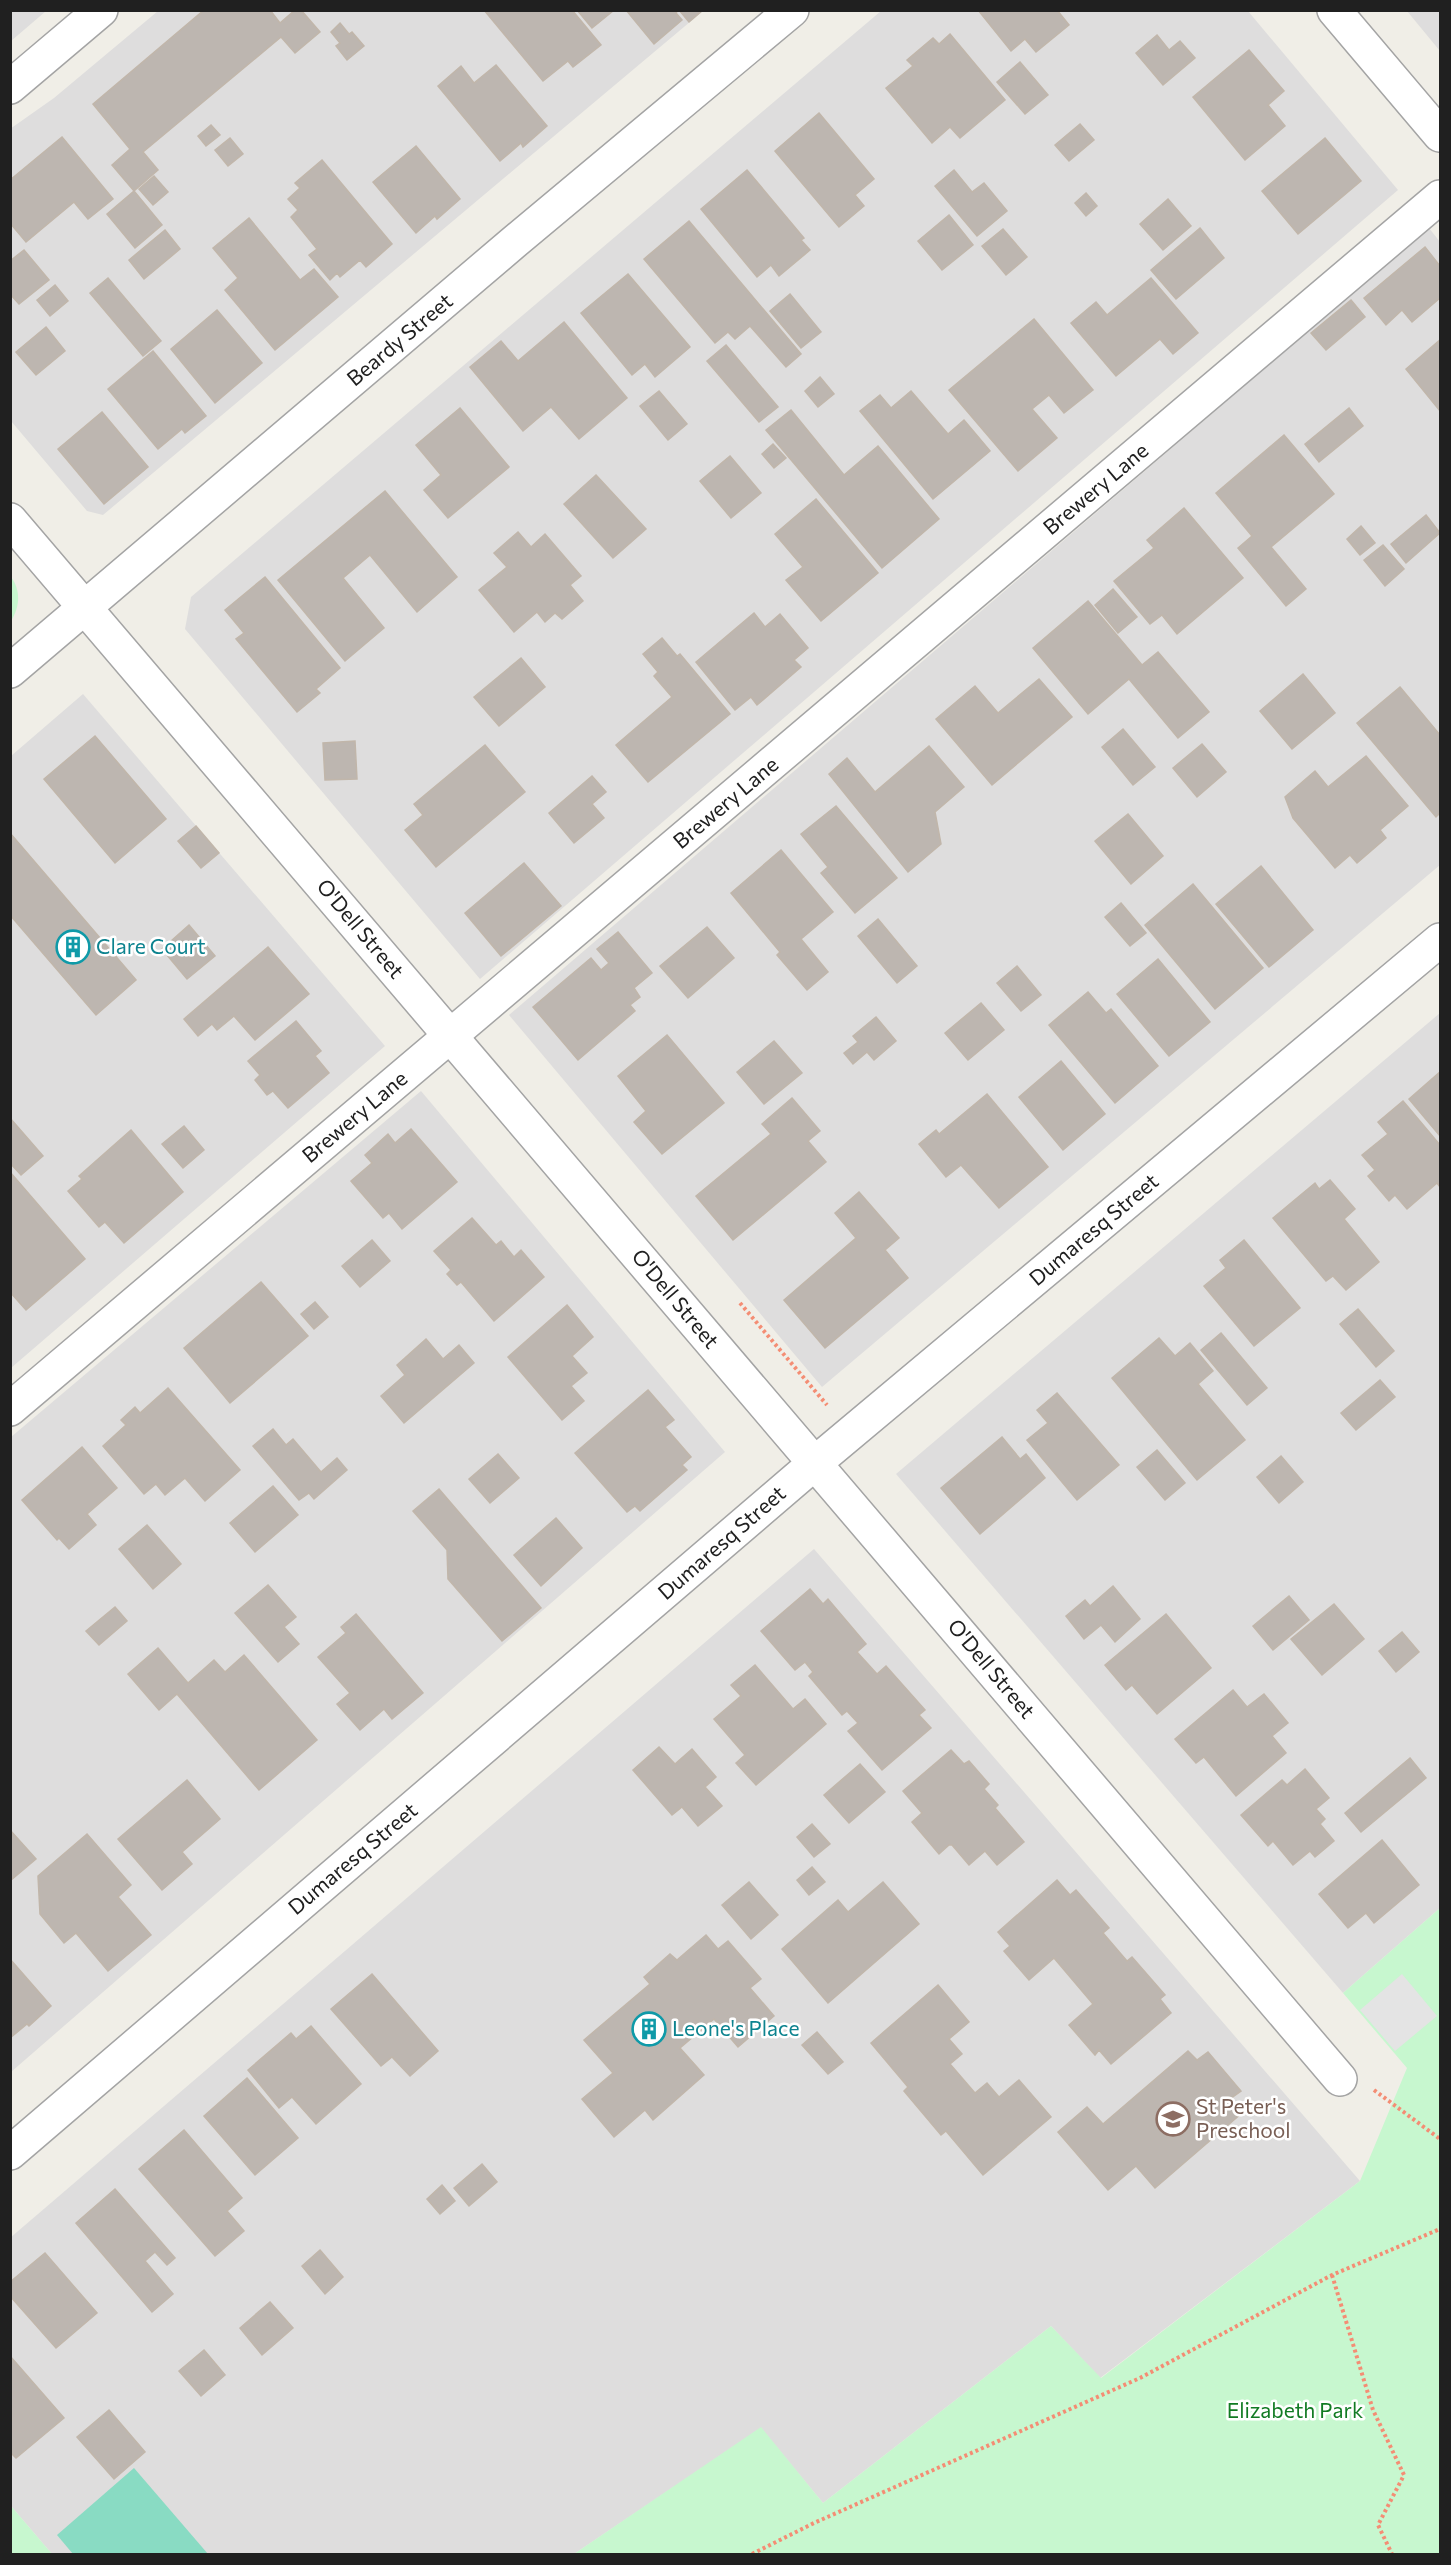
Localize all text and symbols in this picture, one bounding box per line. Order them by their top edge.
street label: Beardy Street [341,287,457,390]
street label: Brewery Lane [1037,437,1153,539]
street label: Brewery Lane [667,751,783,853]
street label: O'Dell Street [312,873,410,983]
building icon: Clare Court [55,929,91,965]
place label: Clare Court [96,933,206,958]
street label: Brewery Lane [296,1065,412,1167]
street label: Dumaresq Street [1023,1168,1163,1290]
street label: O'Dell Street [627,1243,725,1353]
street label: Dumaresq Street [652,1480,790,1604]
street label: O'Dell Street [943,1613,1041,1723]
street label: Dumaresq Street [282,1797,422,1919]
building icon: Leone's Place [631,2011,667,2047]
place label: Leone's Place [672,2015,800,2040]
place label: St Peter's Preschool [1196,2093,1291,2142]
school or university icon: St Peter's Preschool [1155,2101,1191,2137]
park label: Elizabeth Park [1227,2397,1363,2422]

